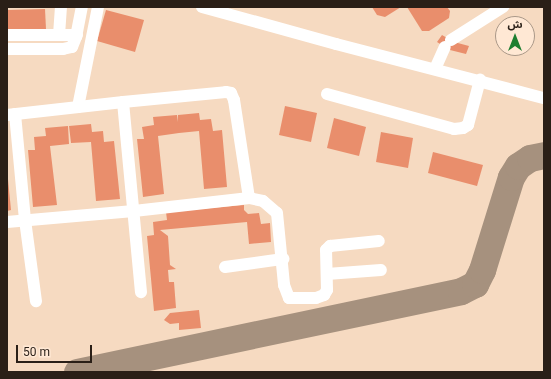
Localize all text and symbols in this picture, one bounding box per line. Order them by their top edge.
north arrow [495,16,535,56]
text: ش [507,18,523,31]
scale bar [18,337,94,363]
text: 50 m [23,345,50,359]

